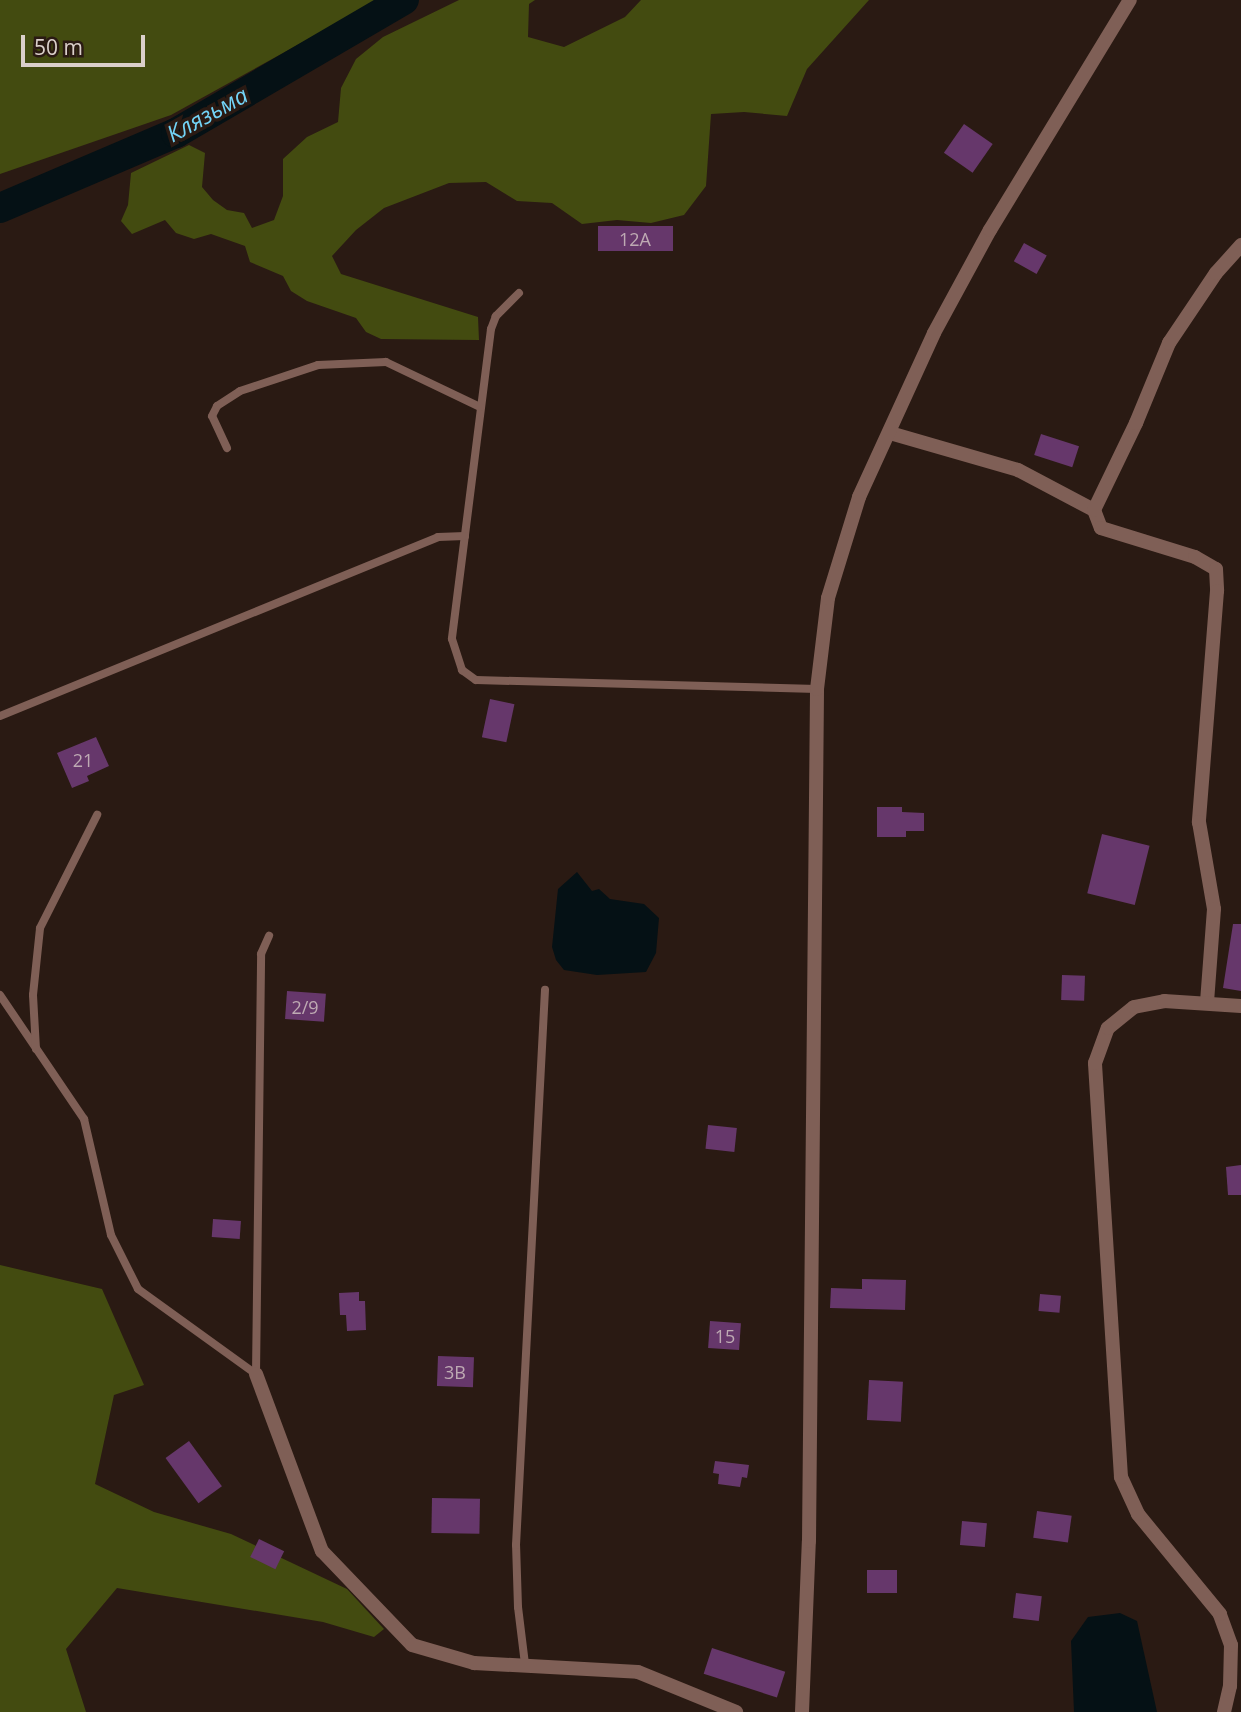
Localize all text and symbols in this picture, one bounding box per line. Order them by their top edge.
scale bar [24,21,149,65]
text: 50 m [34,33,83,61]
water label: Клязьма [162,80,252,148]
house number: 12А [619,228,651,250]
house number: 21 [73,749,93,771]
house number: 2/9 [291,996,319,1018]
house number: 15 [715,1325,735,1347]
house number: 3В [444,1361,466,1383]

